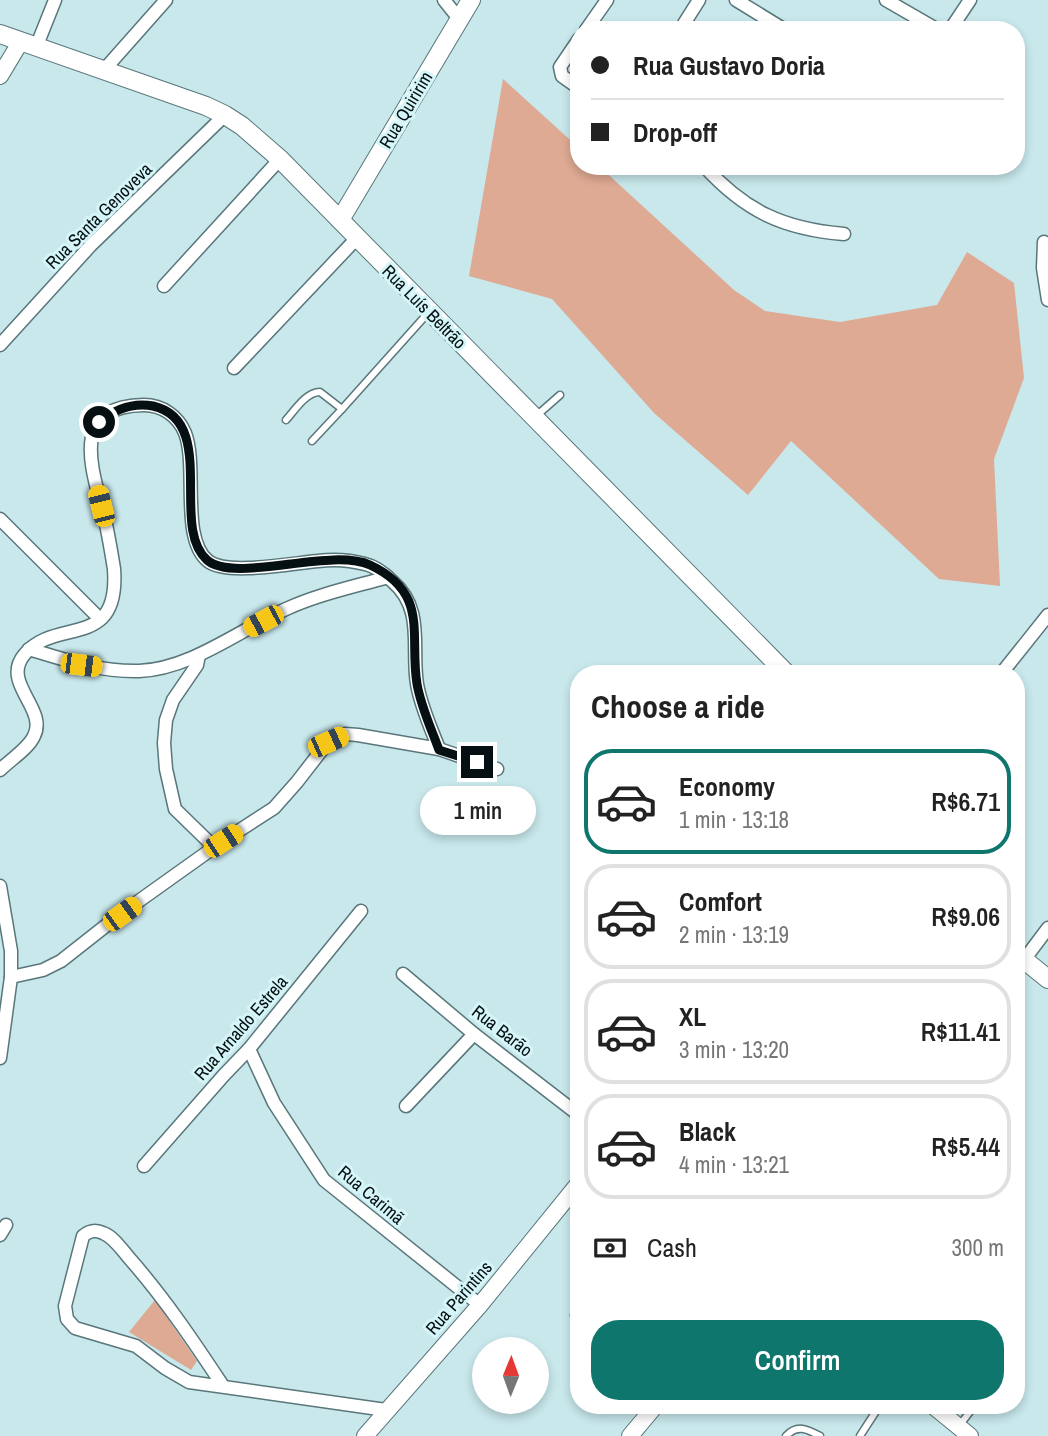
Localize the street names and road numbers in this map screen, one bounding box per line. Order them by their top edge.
street label: Rua Quiririm [373,67,438,153]
street label: Rua Santa Genoveva [40,157,157,274]
street label: Rua Luís Beltrão [377,259,472,354]
street label: Rua Arnaldo Estrela [188,970,293,1085]
street label: Rua Barão [467,999,538,1062]
street label: Rua Carimã [333,1159,410,1230]
street label: Rua Parintins [420,1255,498,1340]

